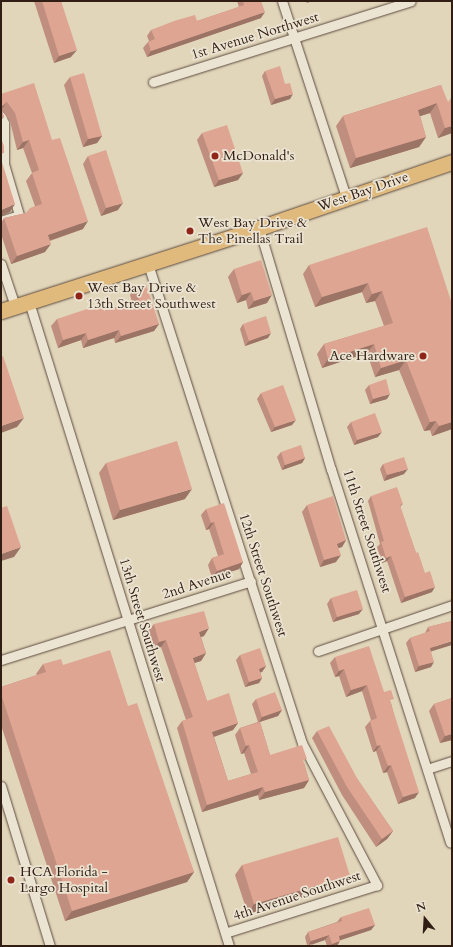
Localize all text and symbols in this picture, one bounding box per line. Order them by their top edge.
street label: 1st Avenue Northwest [189,9,321,63]
place label: McDonald's [223,148,294,164]
marker: McDonald's [210,151,220,161]
street label: West Bay Drive [315,169,411,215]
place label: West Bay Drive & The Pinellas Trail [198,215,307,248]
marker: West Bay Drive & The Pinellas Trail [185,226,195,236]
place label: West Bay Drive & 13th Street Southwest [87,280,216,312]
marker: West Bay Drive & 13th Street Southwest [74,291,84,301]
place label: Ace Hardware [329,348,415,364]
marker: Ace Hardware [418,351,428,361]
street label: 11th Street Southwest [339,467,395,595]
street label: 12th Street Southwest [235,511,291,639]
street label: 13th Street Southwest [115,556,169,684]
street label: 2nd Avenue [160,565,234,603]
place label: HCA Florida - Largo Hospital [20,864,108,896]
street label: 4th Avenue Southwest [231,867,363,925]
marker: HCA Florida - Largo Hospital [5,874,17,886]
north arrow [405,899,445,939]
text: N [414,899,428,916]

